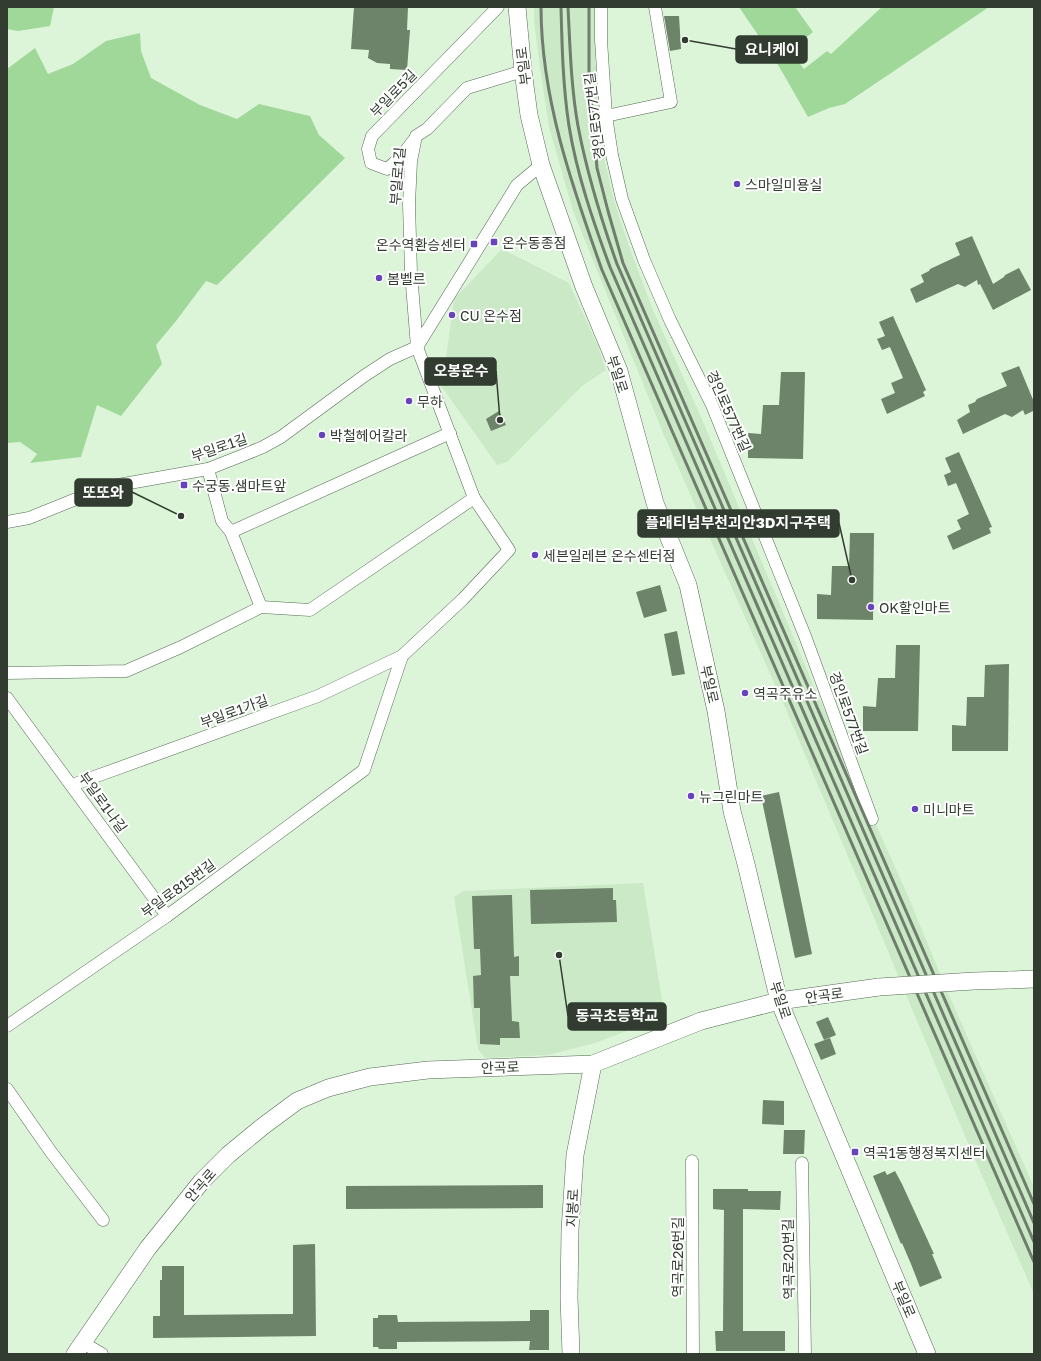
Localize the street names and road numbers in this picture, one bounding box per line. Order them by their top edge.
street label: 부일로 [512,46,534,86]
street label: 부일로5길 [366,66,420,120]
street label: 경인로577번길 [580,72,608,160]
street label: 부일로1길 [386,146,408,206]
street label: 부일로 [604,353,632,395]
street label: 경인로577번길 [703,368,755,454]
street label: 부일로1길 [189,429,249,465]
street label: 부일로 [697,663,723,705]
street label: 경인로577번길 [826,669,872,757]
street label: 부일로1가길 [198,691,270,731]
street label: 부일로1나길 [75,768,131,836]
street label: 부일로815번길 [137,855,219,921]
street label: 부일로 [767,979,795,1021]
street label: 안곡로 [804,984,844,1006]
street label: 안곡로 [480,1058,520,1076]
street label: 안곡로 [181,1165,219,1205]
street label: 지봉로 [563,1188,582,1228]
street label: 역곡로26번길 [669,1217,686,1298]
street label: 역곡로20번길 [779,1218,797,1300]
street label: 부일로 [889,1278,919,1320]

